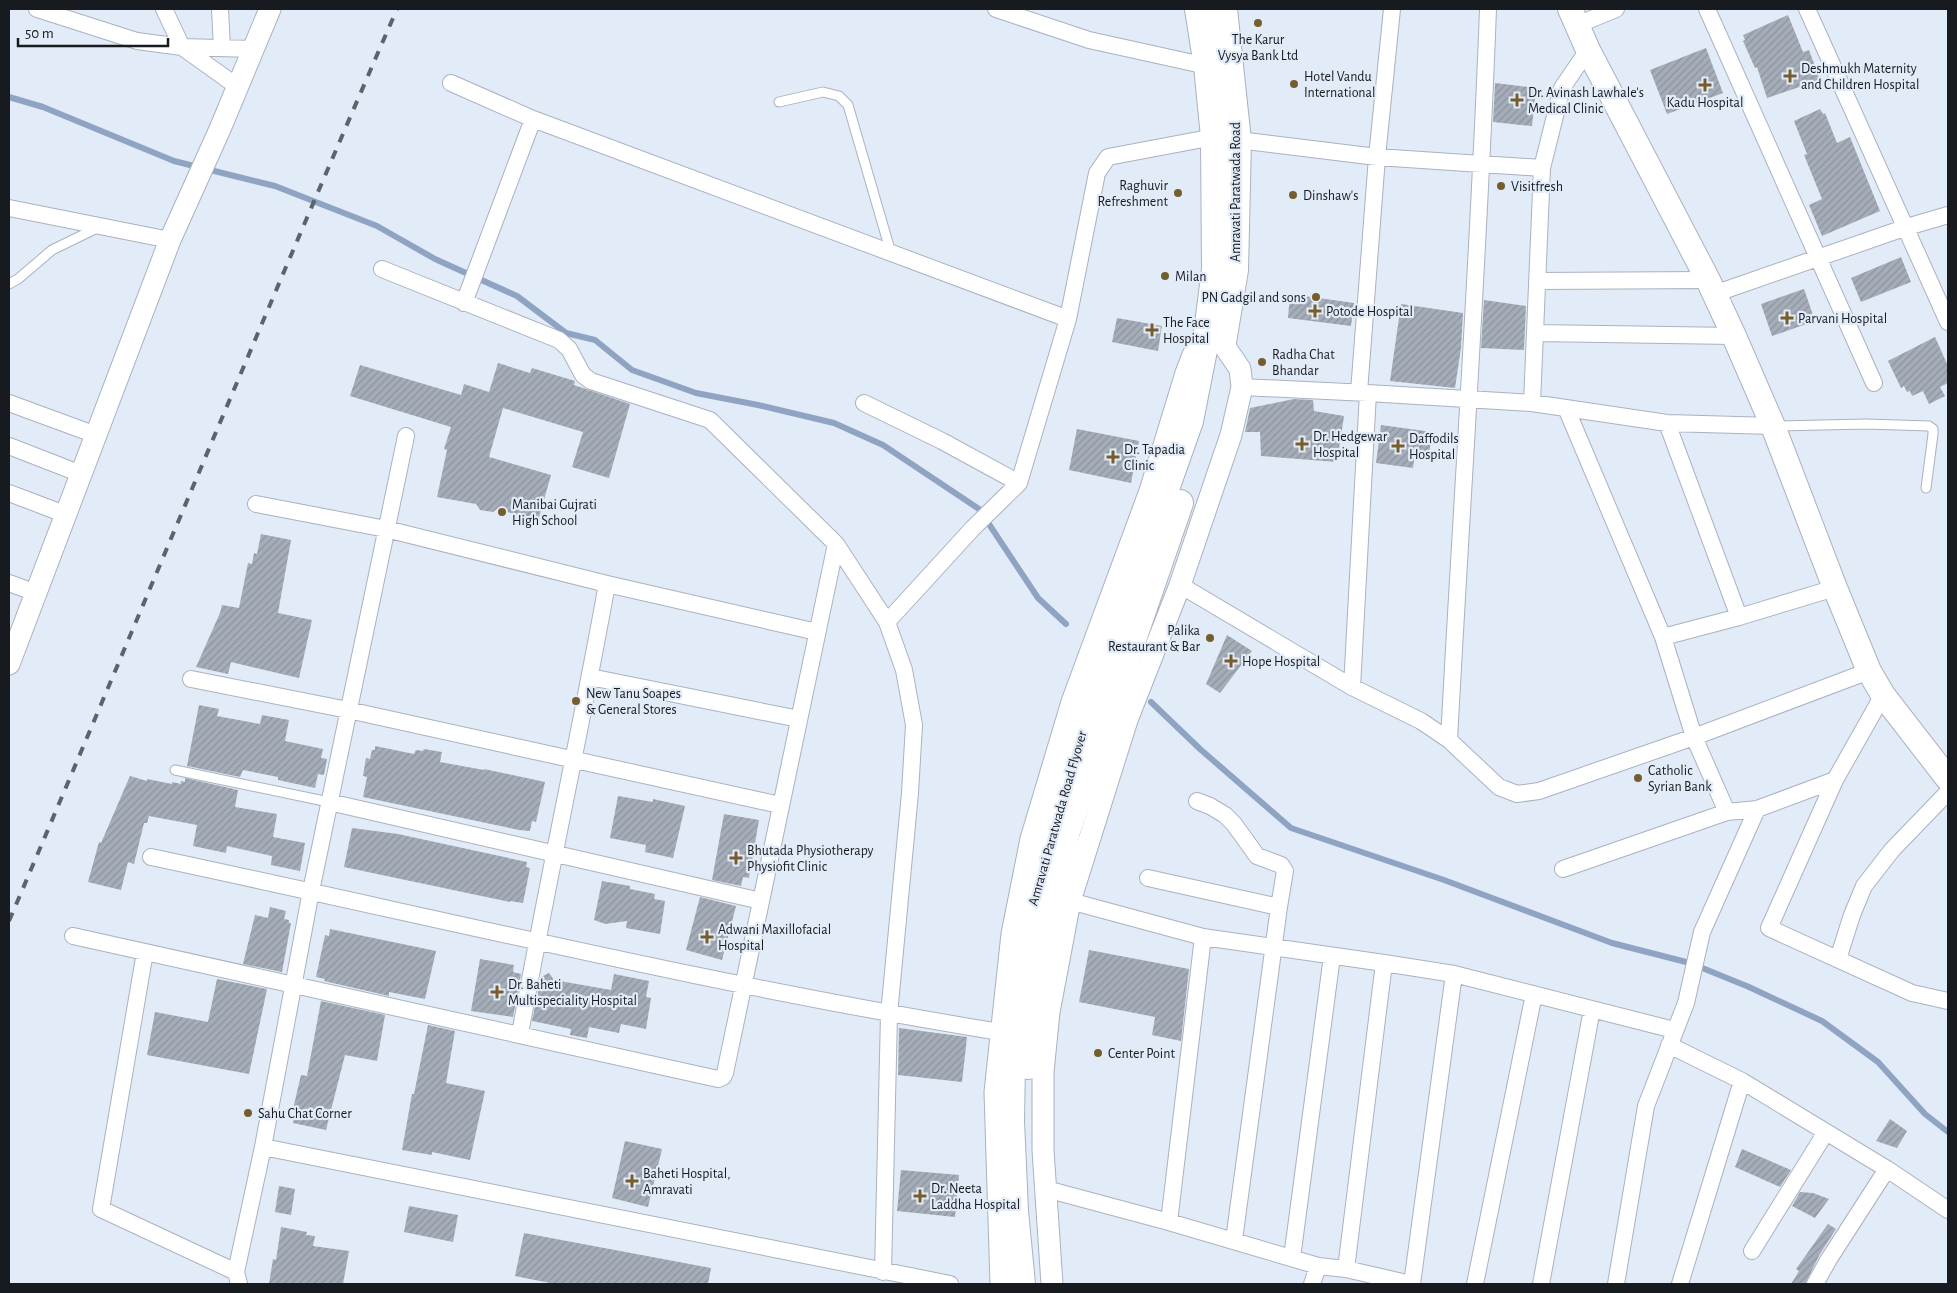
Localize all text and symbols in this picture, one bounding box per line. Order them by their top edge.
scale bar [18,15,168,47]
marker: The Karur Vysya Bank Ltd [1252,17,1264,29]
text: 50 m [25,26,54,41]
place label: The Karur Vysya Bank Ltd [1218,33,1298,63]
place label: Deshmukh Maternity and Children Hospital [1801,62,1920,92]
marker: Deshmukh Maternity and Children Hospital [1783,69,1797,83]
place label: Hotel Vandu International [1304,70,1376,100]
marker: Hotel Vandu International [1288,78,1300,90]
marker: Kadu Hospital [1698,78,1712,92]
place label: Dr. Avinash Lawhale's Medical Clinic [1528,86,1644,116]
marker: Dr. Avinash Lawhale's Medical Clinic [1510,93,1524,107]
place label: Kadu Hospital [1667,96,1743,110]
street label: Amravati Paratwada Road [1229,122,1243,262]
place label: Raghuvir Refreshment [1097,179,1169,209]
marker: Visitfresh [1495,180,1507,192]
place label: Visitfresh [1511,180,1563,194]
marker: Raghuvir Refreshment [1172,187,1184,199]
marker: Dinshaw's [1287,189,1299,201]
place label: Dinshaw's [1303,189,1358,203]
marker: Milan [1159,270,1171,282]
place label: Milan [1175,270,1206,284]
place label: PN Gadgil and sons [1201,291,1306,305]
marker: PN Gadgil and sons [1310,291,1322,303]
marker: Potode Hospital [1308,304,1322,318]
place label: Potode Hospital [1326,305,1413,319]
marker: Parvani Hospital [1780,311,1794,325]
place label: Parvani Hospital [1798,312,1887,326]
place label: The Face Hospital [1163,316,1210,346]
marker: The Face Hospital [1145,323,1159,337]
place label: Radha Chat Bhandar [1272,348,1335,378]
marker: Radha Chat Bhandar [1256,356,1268,368]
place label: Dr. Hedgewar Hospital [1313,430,1388,460]
place label: Daffodils Hospital [1409,432,1459,462]
marker: Dr. Hedgewar Hospital [1295,437,1309,451]
marker: Daffodils Hospital [1391,439,1405,453]
place label: Dr. Tapadia Clinic [1124,443,1186,473]
marker: Dr. Tapadia Clinic [1106,450,1120,464]
place label: Manibai Gujrati High School [512,498,597,528]
marker: Manibai Gujrati High School [496,506,508,518]
place label: Palika Restaurant & Bar [1108,624,1201,654]
marker: Palika Restaurant & Bar [1204,632,1216,644]
marker: Hope Hospital [1224,654,1238,668]
place label: Hope Hospital [1242,655,1320,669]
place label: New Tanu Soapes & General Stores [586,687,681,717]
marker: New Tanu Soapes & General Stores [570,695,582,707]
street label: Amravati Paratwada Road Flyover [1026,729,1090,907]
place label: Catholic Syrian Bank [1648,764,1712,794]
marker: Catholic Syrian Bank [1632,772,1644,784]
place label: Bhutada Physiotherapy Physiofit Clinic [747,844,874,874]
marker: Bhutada Physiotherapy Physiofit Clinic [729,851,743,865]
place label: Adwani Maxillofacial Hospital [718,923,831,953]
marker: Adwani Maxillofacial Hospital [700,930,714,944]
place label: Dr. Baheti Multispeciality Hospital [508,978,637,1008]
marker: Dr. Baheti Multispeciality Hospital [490,985,504,999]
marker: Center Point [1092,1047,1104,1059]
place label: Center Point [1108,1047,1175,1061]
marker: Sahu Chat Corner [242,1107,254,1119]
place label: Sahu Chat Corner [258,1107,352,1121]
place label: Baheti Hospital, Amravati [643,1167,730,1197]
marker: Baheti Hospital, Amravati [625,1174,639,1188]
place label: Dr. Neeta Laddha Hospital [931,1182,1020,1212]
marker: Dr. Neeta Laddha Hospital [913,1189,927,1203]

